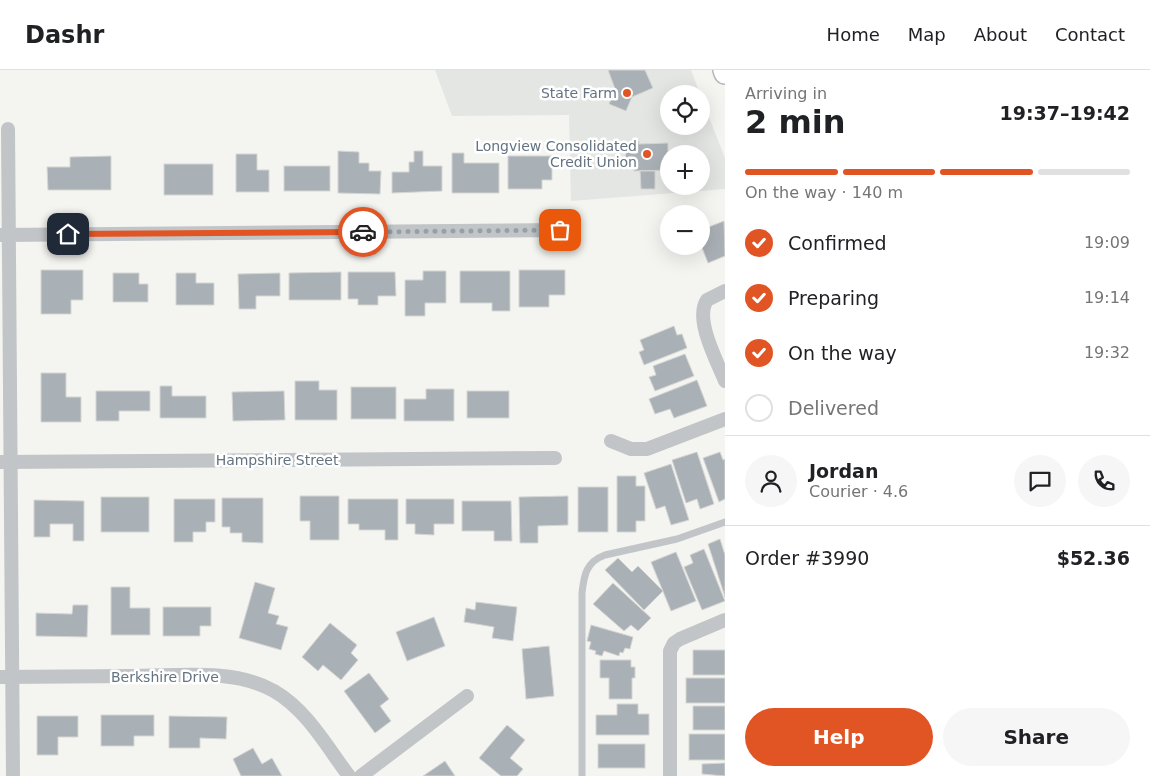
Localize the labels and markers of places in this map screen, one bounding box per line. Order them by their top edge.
place label: State Farm [541,85,617,101]
marker: State Farm [621,87,633,99]
place label: Longview Consolidated Credit Union [475,138,637,170]
marker: Longview Consolidated Credit Union [641,148,653,160]
pin [539,209,581,251]
pin [47,213,89,255]

